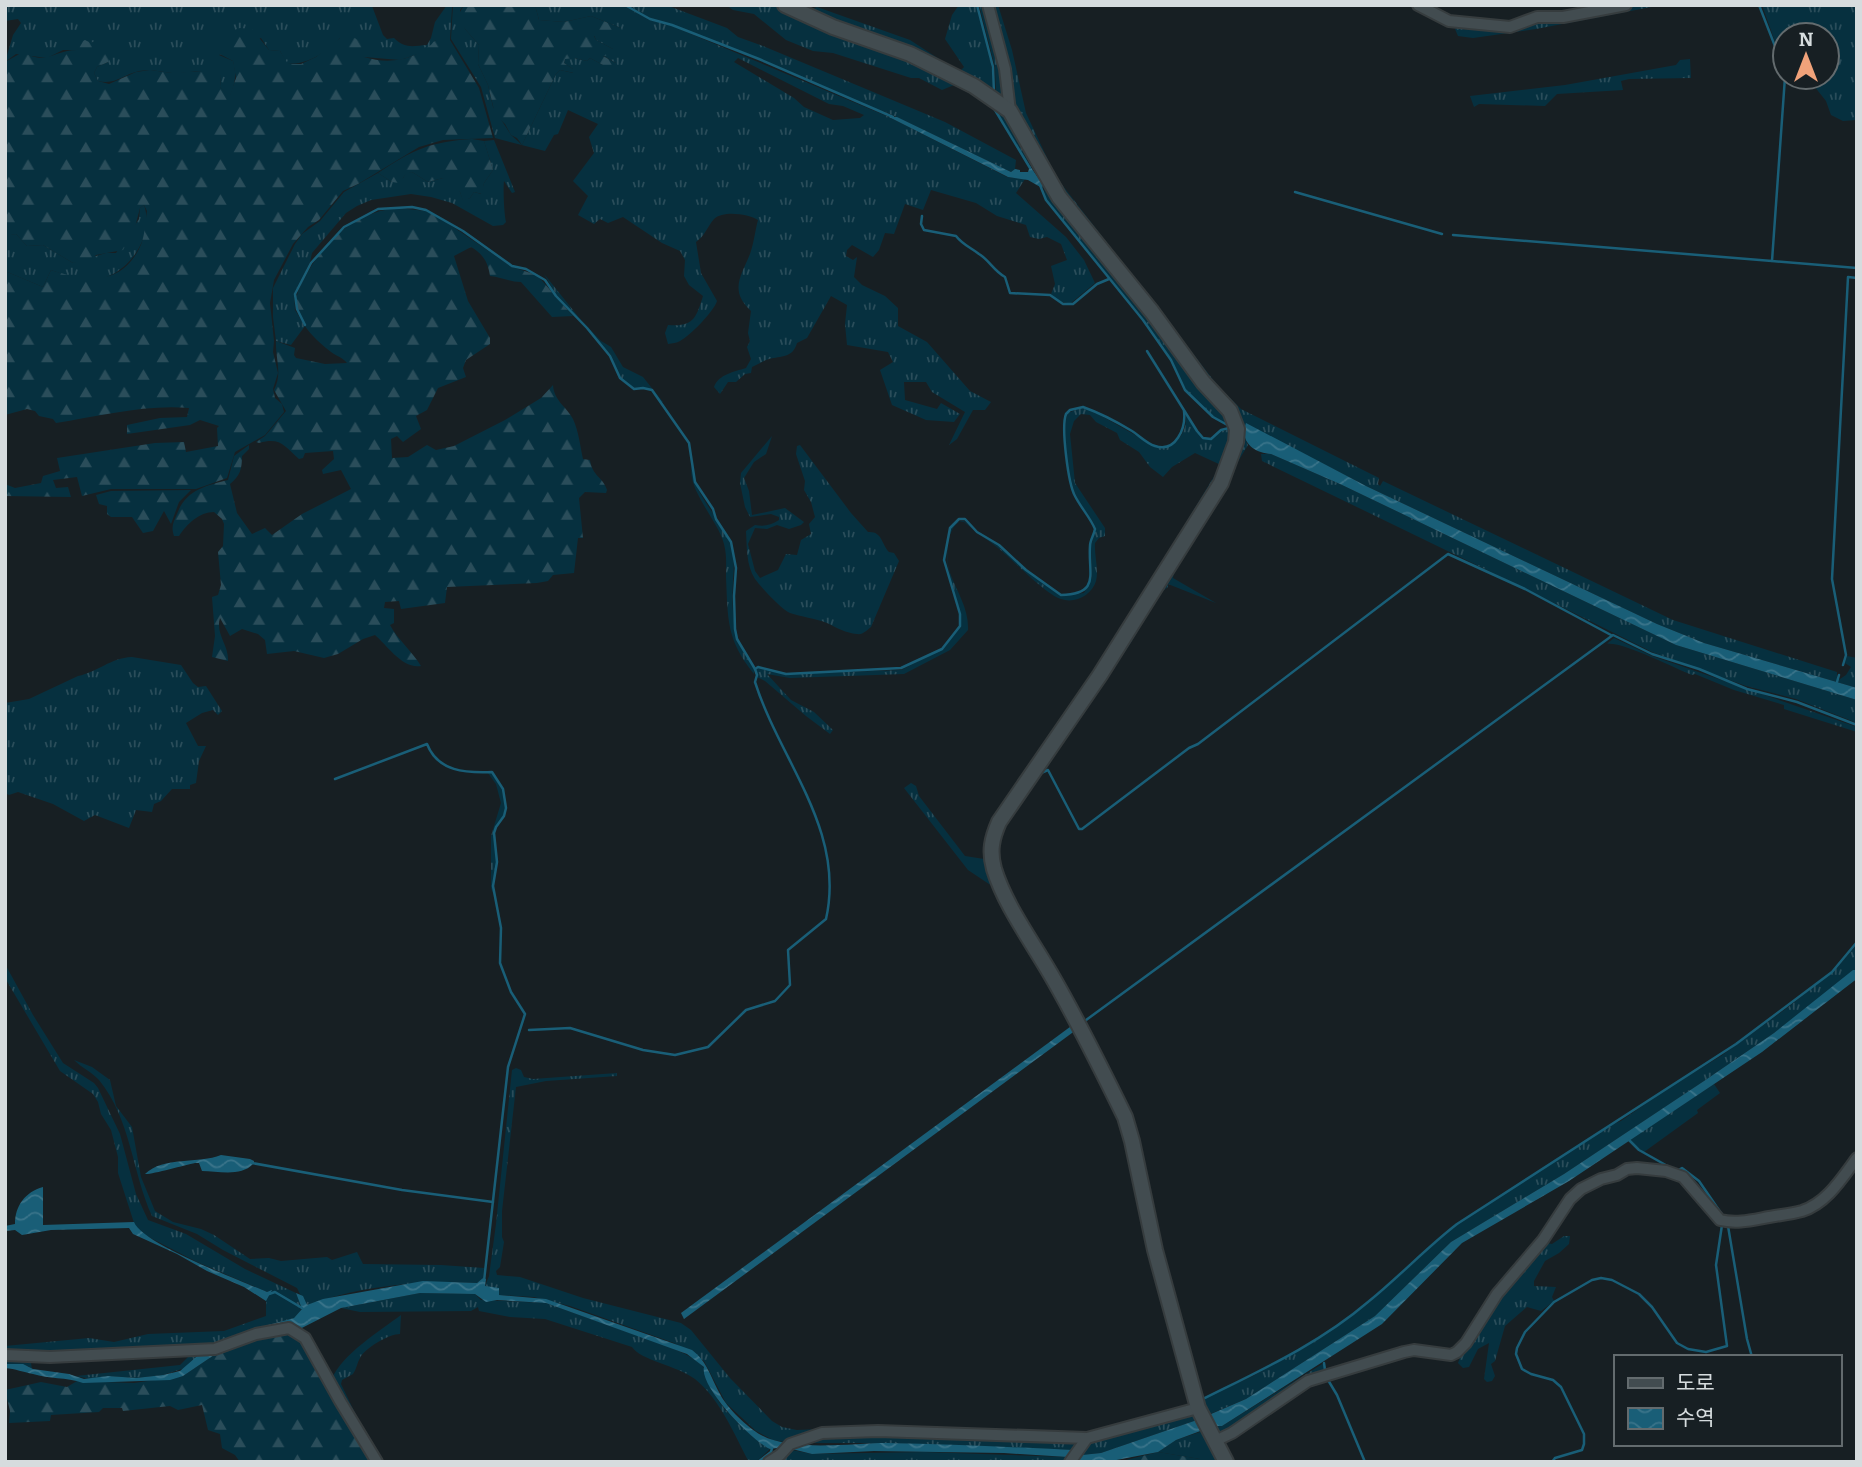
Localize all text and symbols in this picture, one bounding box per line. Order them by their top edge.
north arrow [1771,21,1841,91]
text: N [1799,28,1814,51]
legend [1614,1355,1841,1446]
text: 도로 [1676,1370,1715,1396]
text: 수역 [1676,1405,1715,1431]

